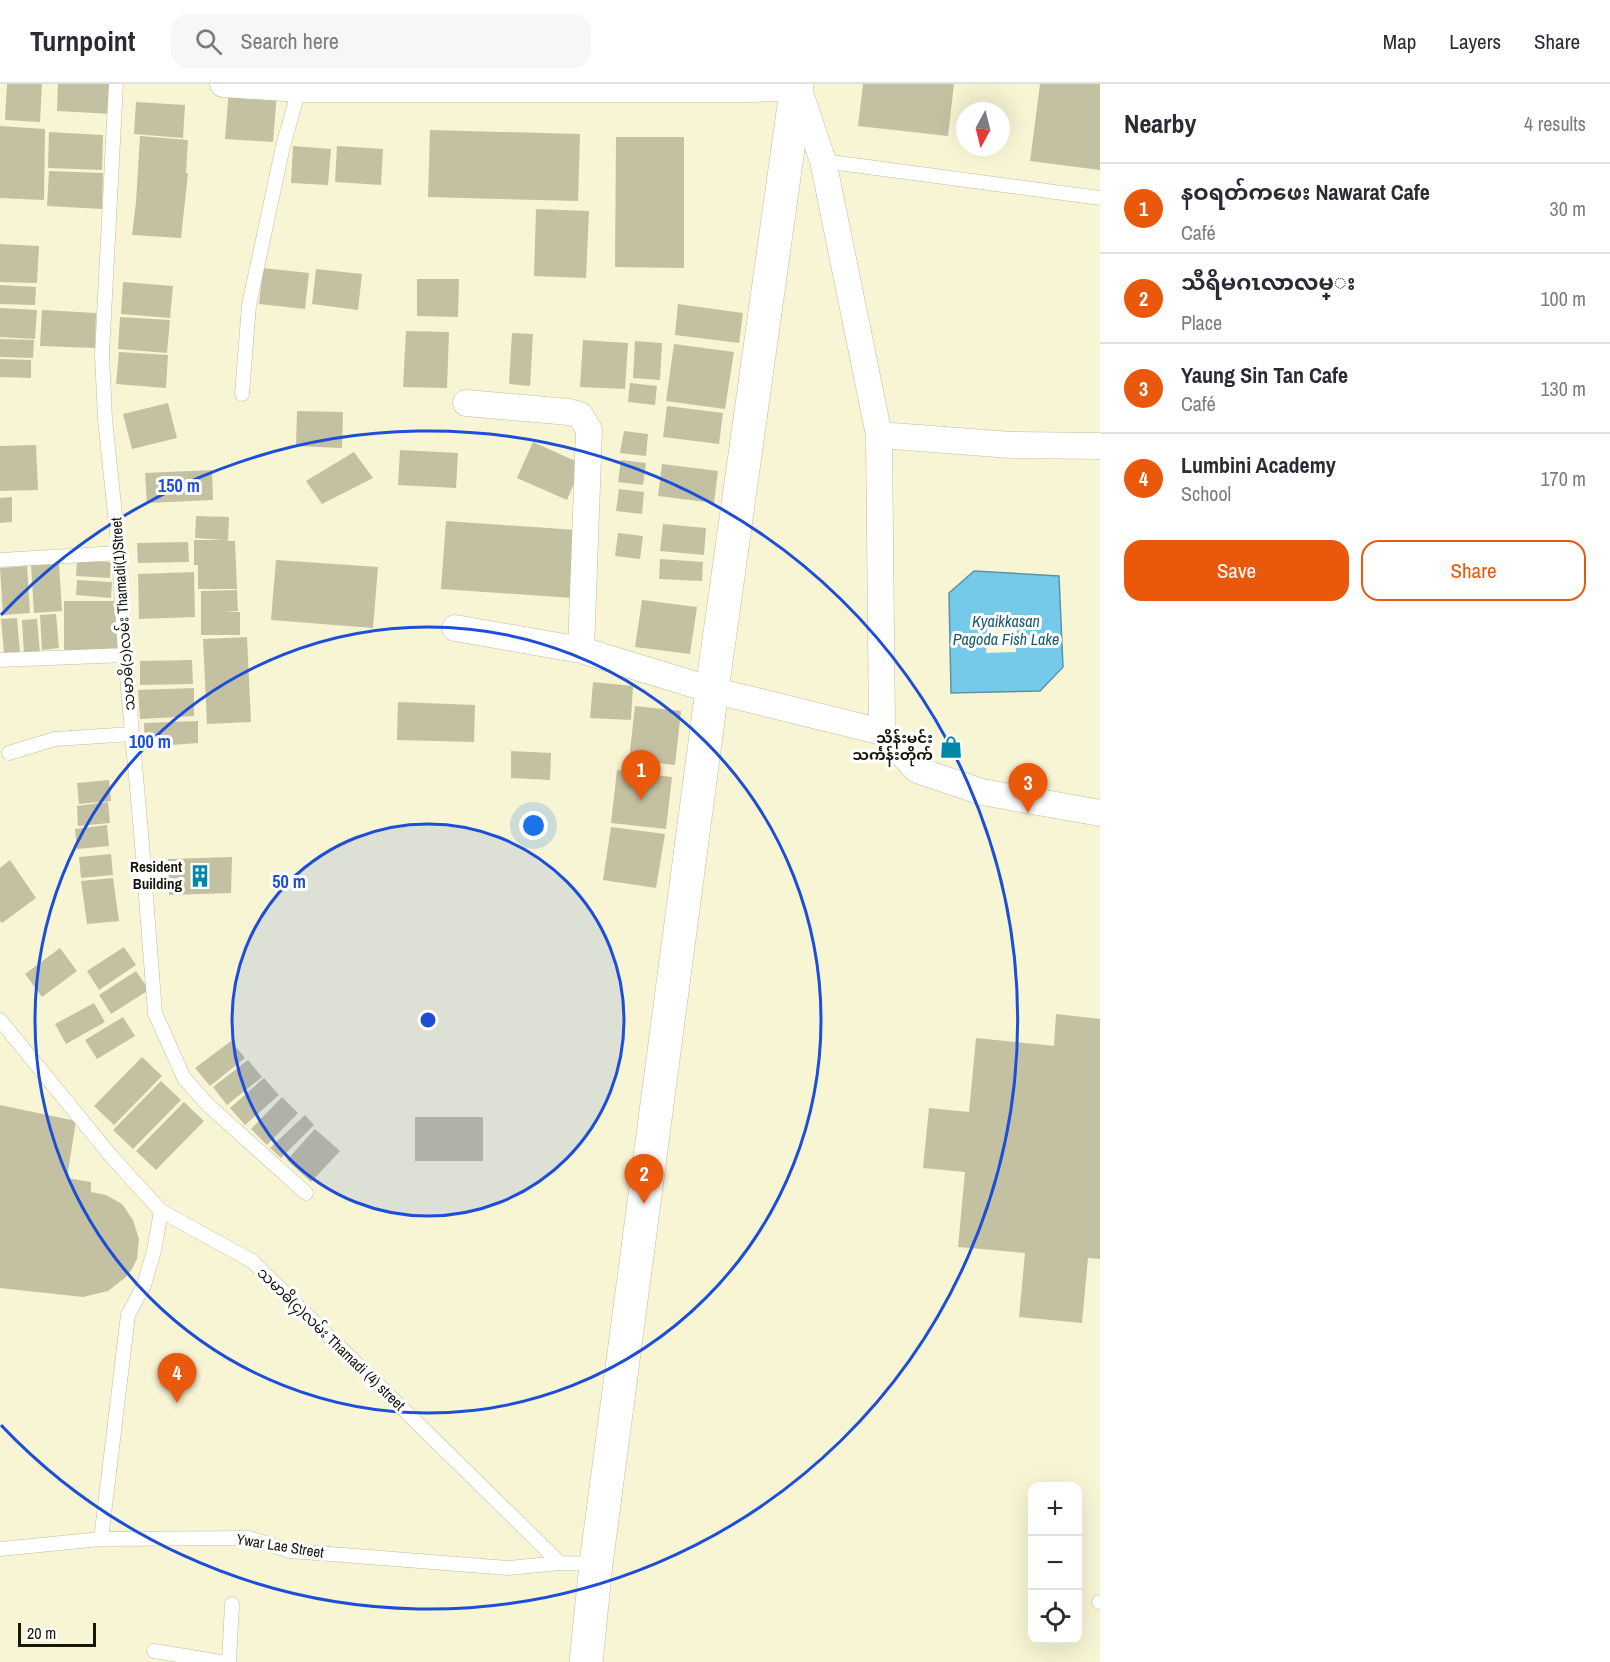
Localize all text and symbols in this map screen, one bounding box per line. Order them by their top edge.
search box [171,14,591,68]
text: Turnpoint [30,22,135,60]
icon: search [192,25,225,58]
text: Search here [240,26,339,56]
text: Map [1383,27,1416,56]
text: Layers [1449,27,1501,56]
text: Share [1534,27,1580,56]
north arrow [956,102,1010,156]
text: Nearby [1124,106,1196,141]
text: 4 results [1524,110,1586,137]
text: နဝရတ်ကဖေး Nawarat Cafe [1181,177,1430,207]
text: 1 [1139,195,1148,222]
text: 30 m [1550,195,1586,222]
text: Café [1181,219,1216,246]
text: သီရိမဂၤလာလမ္‌း [1181,267,1355,297]
text: 2 [1139,285,1148,312]
text: 100 m [1540,285,1586,312]
text: Place [1181,309,1222,336]
text: Yaung Sin Tan Cafe [1181,360,1348,390]
text: 3 [1139,375,1148,402]
text: 130 m [1540,375,1586,402]
text: Café [1181,390,1216,417]
text: Lumbini Academy [1181,450,1336,480]
text: 4 [1139,465,1148,492]
text: 170 m [1540,465,1586,492]
text: 150 m [158,473,200,498]
text: School [1181,480,1231,507]
street label: သမာဓိ(၁)လမ်း Thamadi(1)Street [105,516,140,711]
button: Save [1124,540,1349,601]
button: Share [1361,540,1586,601]
water label: Kyaikkasan Pagoda Fish Lake [953,610,1059,650]
place label: သိန်းမင်း သင်္ကန်းတိုက် [852,727,933,767]
text: 100 m [129,729,171,754]
shop icon: သိန်းမင်း သင်္ကန်းတိုက် [938,734,964,760]
pin: 1 [622,750,660,800]
pin: 3 [1008,764,1048,813]
your location [519,811,548,840]
place label: Resident Building [130,856,182,894]
building icon: Resident Building [187,863,213,889]
text: 50 m [272,869,306,894]
centre of rings [418,1010,438,1030]
pin: 2 [624,1154,664,1204]
street label: သမာဓိ(၄)လမ်း Thamadi (4) street [251,1262,410,1417]
pin: 4 [158,1354,196,1403]
map controls [1028,1482,1082,1644]
button: + [1028,1482,1082,1536]
street label: Ywar Lae Street [235,1528,326,1563]
button: − [1028,1536,1082,1590]
button: locate [1028,1590,1082,1644]
scale bar [18,1620,96,1648]
text: 20 m [27,1622,56,1644]

